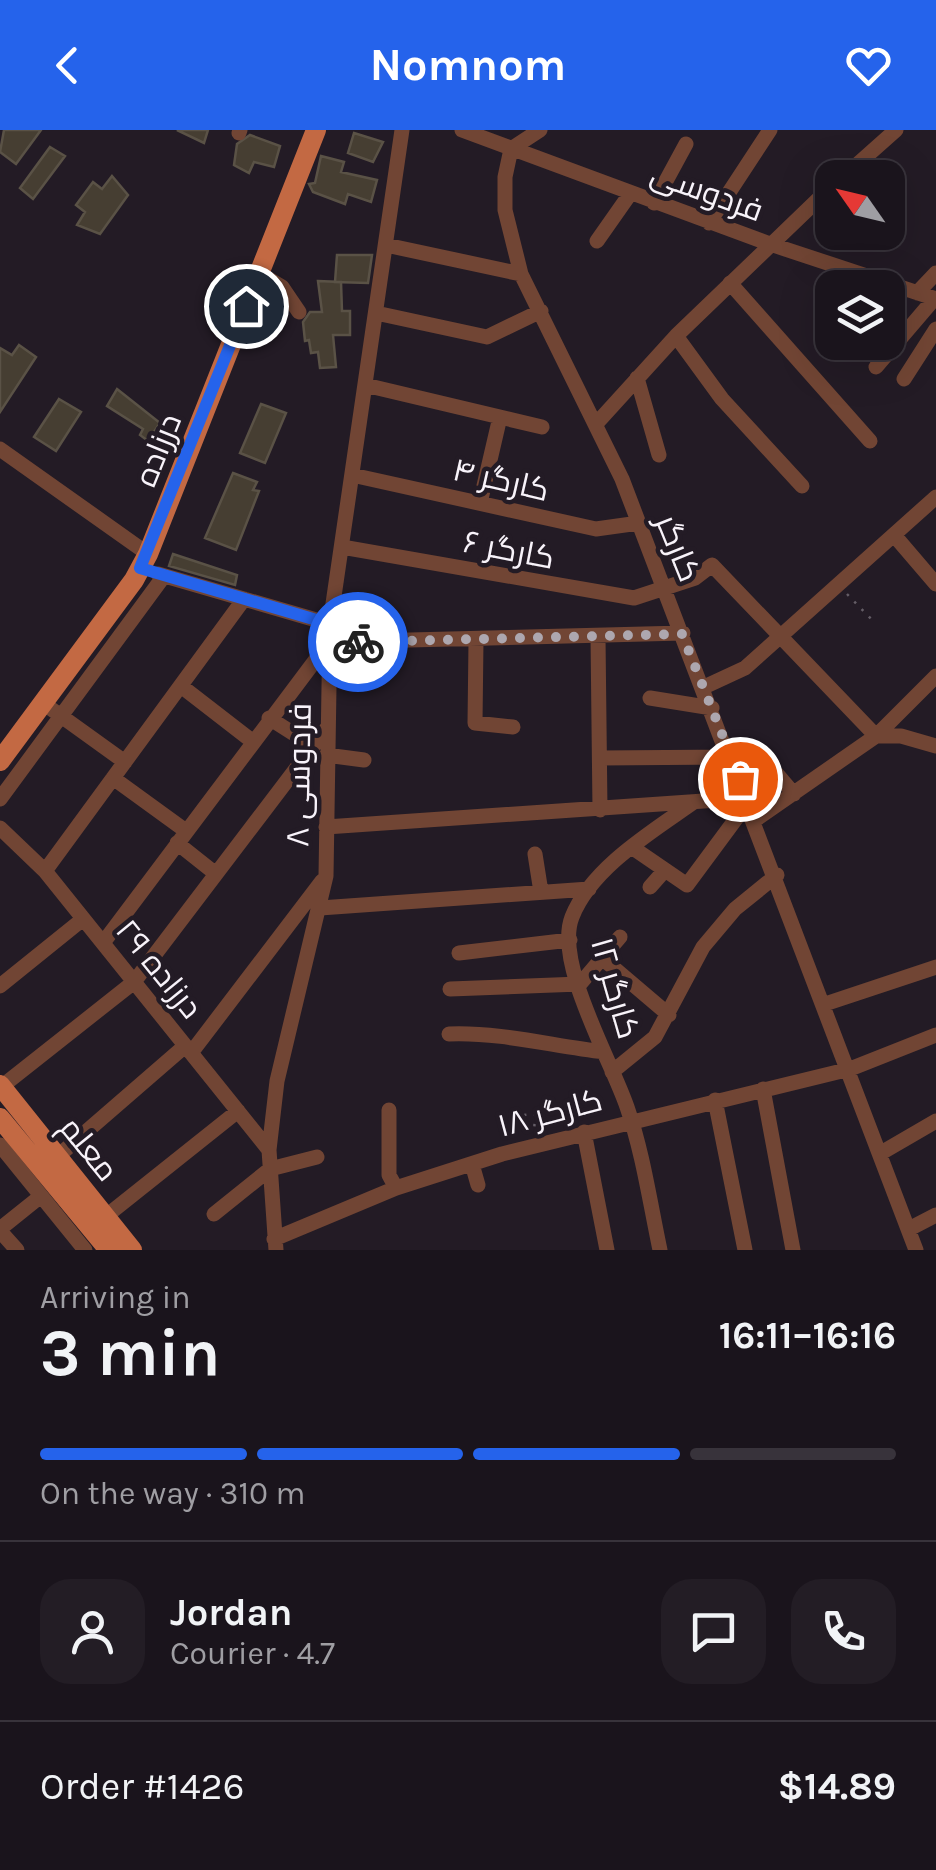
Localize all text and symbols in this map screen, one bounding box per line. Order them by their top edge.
icon: back [40,38,95,93]
icon: heart [841,38,896,93]
text: Nomnom [370,39,566,91]
street label: فردوسی [646,155,768,229]
north arrow [815,160,905,250]
map controls [815,160,905,360]
pin [204,264,289,349]
button: layers [815,270,905,360]
icon: home [219,279,274,334]
street label: درزاده [127,408,189,492]
street label: کارگر ۴ [449,451,553,509]
street label: کارگر [647,507,708,587]
street label: کارگر ۶ [460,523,558,577]
courier [308,592,408,692]
icon: bike [331,615,386,670]
street label: فردوسی ۸ [279,703,319,847]
pin [698,737,783,822]
icon: bag [713,752,768,807]
street label: درزاده ۲۹ [108,912,210,1026]
street label: کارگر ۱۲ [583,933,647,1043]
street label: کارگر ۱۸ [494,1081,606,1145]
street label: معلم [50,1109,126,1190]
text: Arriving in [40,1279,191,1316]
text: 16:11–16:16 [719,1313,896,1358]
text: 3 min [40,1315,220,1391]
text: On the way · 310 m [40,1475,306,1512]
button: person [40,1579,145,1684]
button: chat [661,1579,766,1684]
button: phone [791,1579,896,1684]
text: Jordan [170,1590,293,1635]
text: Courier · 4.7 [170,1635,335,1672]
text: Order #1426 [40,1764,244,1809]
text: $14.89 [778,1764,896,1809]

